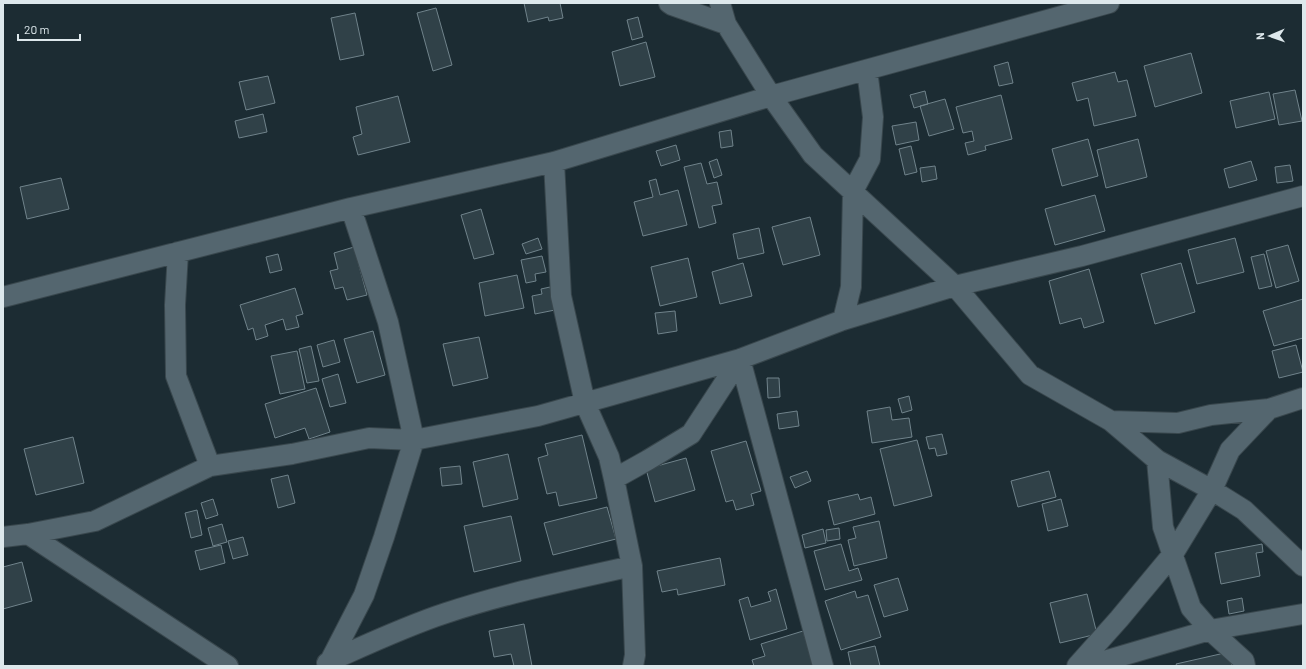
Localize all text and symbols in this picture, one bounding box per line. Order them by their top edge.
scale bar [18,16,80,42]
north arrow [1250,16,1290,56]
text: 20 m [24,22,50,36]
text: N [1253,32,1266,40]

